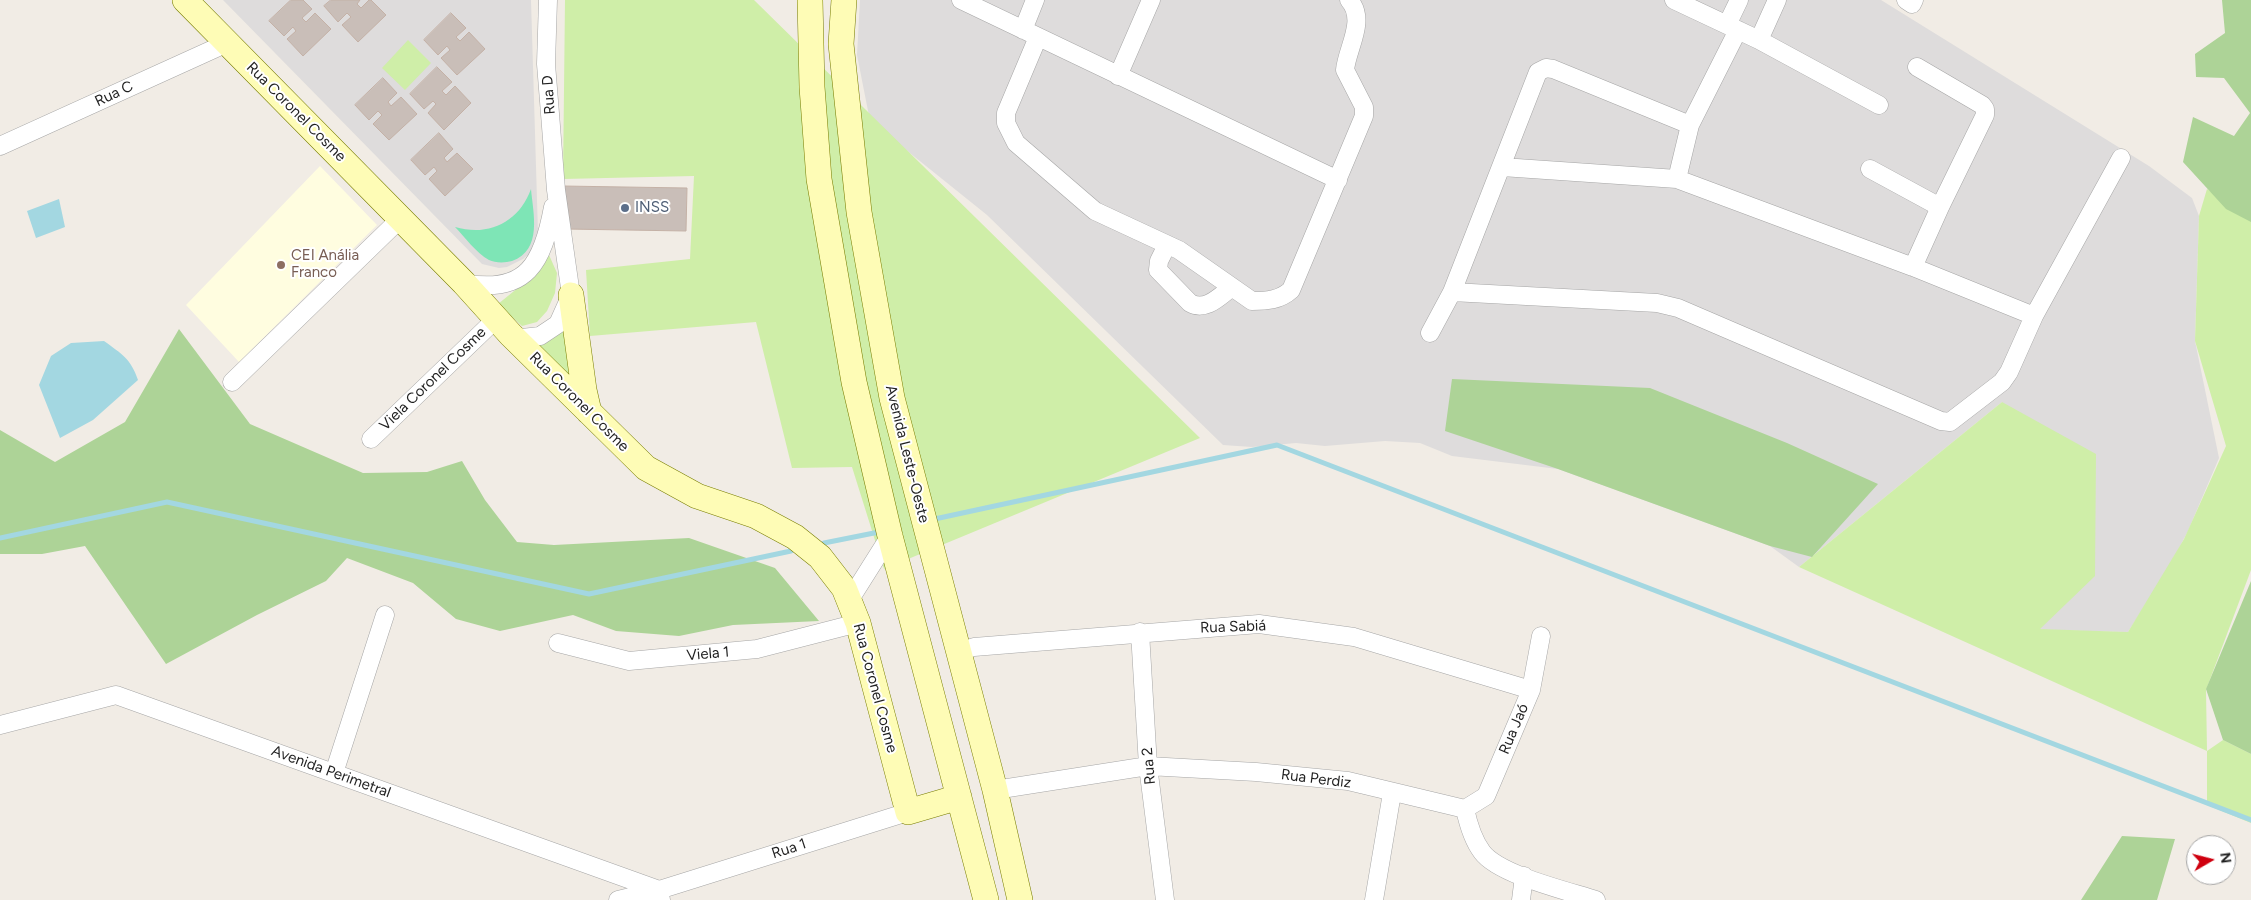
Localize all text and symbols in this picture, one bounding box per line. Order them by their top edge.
street label: Rua Coronel Cosme [242,58,350,166]
street label: Rua D [539,75,559,115]
street label: Rua C [92,77,136,111]
place label: INSS [635,199,669,217]
marker: INSS [619,202,631,214]
place label: CEI Anália Franco [291,247,359,282]
marker: CEI Anália Franco [275,259,287,271]
street label: Viela Coronel Cosme [376,324,490,434]
street label: Rua Coronel Cosme [525,348,633,456]
street label: Avenida Leste-Oeste [881,383,933,525]
street label: Rua Sabiá [1200,617,1266,637]
street label: Rua Coronel Cosme [849,621,901,755]
street label: Viela 1 [686,643,730,665]
street label: Rua Jaó [1495,701,1533,757]
street label: Avenida Perimetral [269,742,393,802]
street label: Rua 2 [1138,747,1160,785]
street label: Rua Perdiz [1280,766,1352,792]
street label: Rua 1 [769,835,809,863]
north arrow [2186,835,2236,885]
text: N [2216,851,2235,865]

